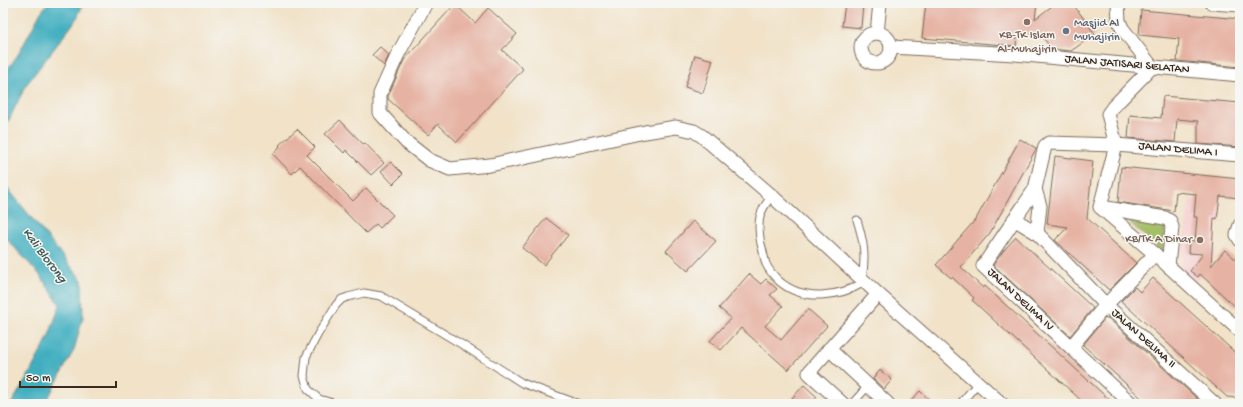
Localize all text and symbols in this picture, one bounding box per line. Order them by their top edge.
marker: KB-TK Islam Al-Muhajirin [1022,17,1032,27]
place label: Masjid Al Muhajirin [1074,17,1120,45]
marker: Masjid Al Muhajirin [1061,26,1071,36]
place label: KB-TK Islam Al-Muhajirin [997,29,1057,57]
street label: JALAN JATISARI SELATAN [1064,53,1190,77]
street label: JALAN DELIMA I [1138,140,1218,160]
water label: Kali Blorong [19,226,70,287]
place label: KB/TK A Dinar [1125,233,1194,247]
marker: KB/TK A Dinar [1195,235,1205,245]
street label: JALAN DELIMA IV [984,266,1056,335]
street label: JALAN DELIMA II [1108,306,1178,372]
scale bar [20,363,116,389]
text: 50 m [26,372,51,386]

